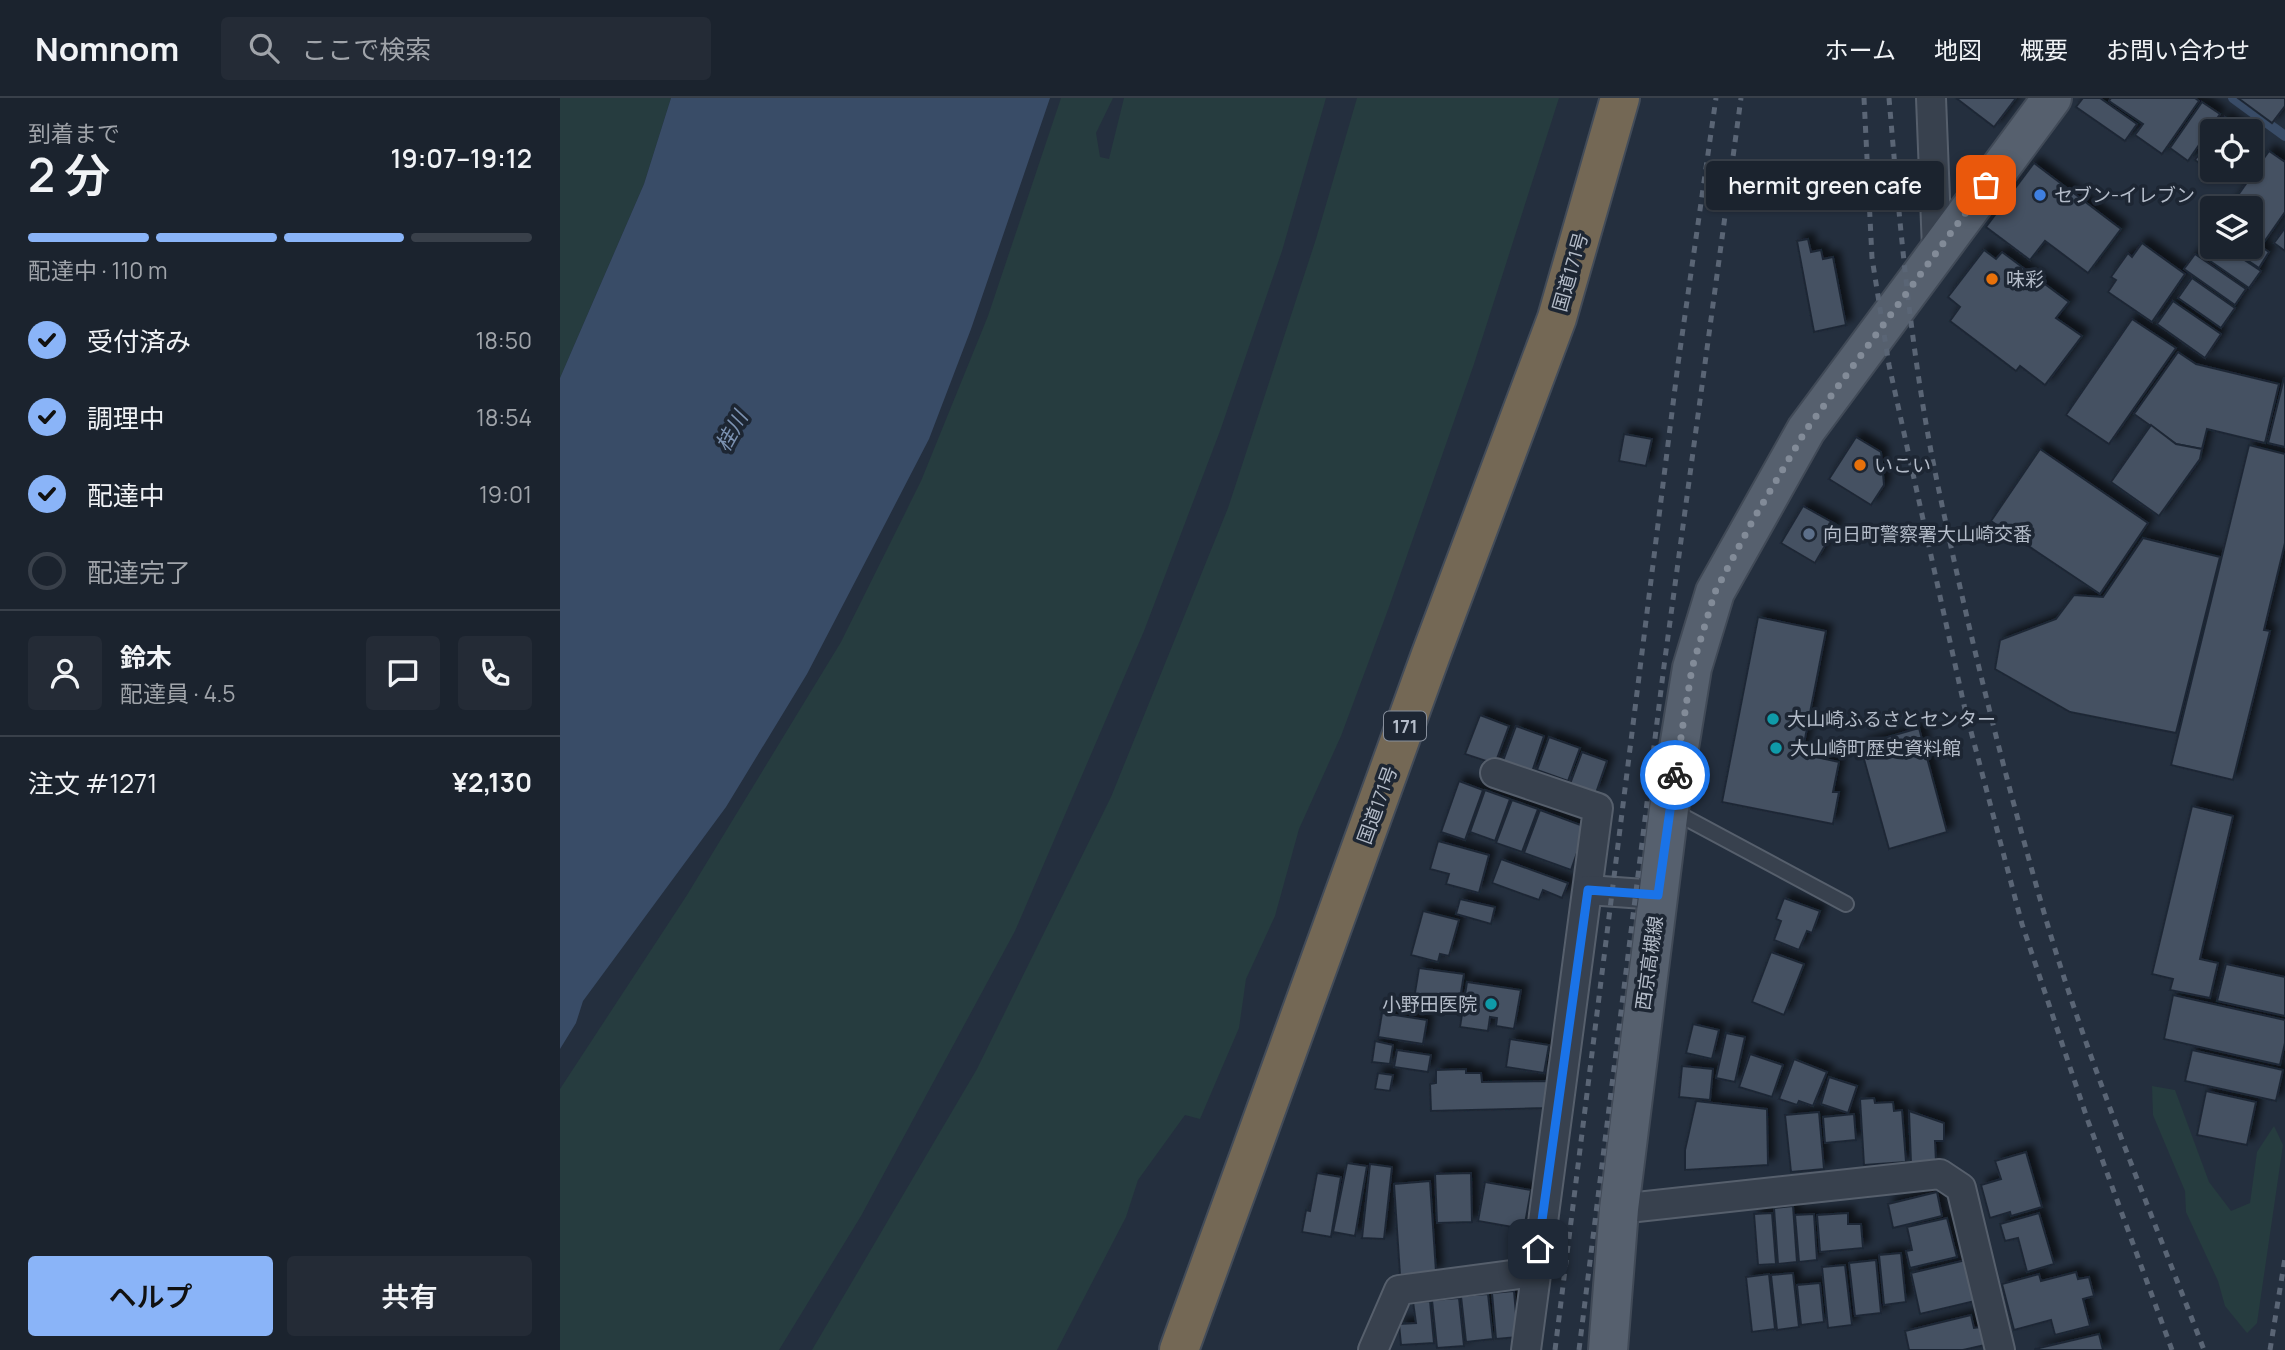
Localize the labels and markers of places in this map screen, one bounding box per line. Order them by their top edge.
pin [1956,155,2016,215]
callout: hermit green cafe [1706,160,1944,210]
place label: セブン-イレブン [2054,182,2195,208]
marker: セブン-イレブン [2032,187,2048,203]
place label: 味彩 [2006,266,2044,292]
marker: 味彩 [1984,271,2000,287]
place label: いこい [1874,452,1931,478]
marker: いこい [1852,457,1868,473]
place label: 向日町警察署大山崎交番 [1823,521,2032,547]
marker: 向日町警察署大山崎交番 [1801,526,1817,542]
place label: 大山崎ふるさとセンター [1787,706,1996,732]
marker: 大山崎ふるさとセンター [1765,711,1781,727]
place label: 大山崎町歴史資料館 [1790,735,1961,761]
marker: 大山崎町歴史資料館 [1768,740,1784,756]
place label: 小野田医院 [1382,991,1477,1017]
marker: 小野田医院 [1483,996,1499,1012]
pin [1508,1219,1568,1279]

